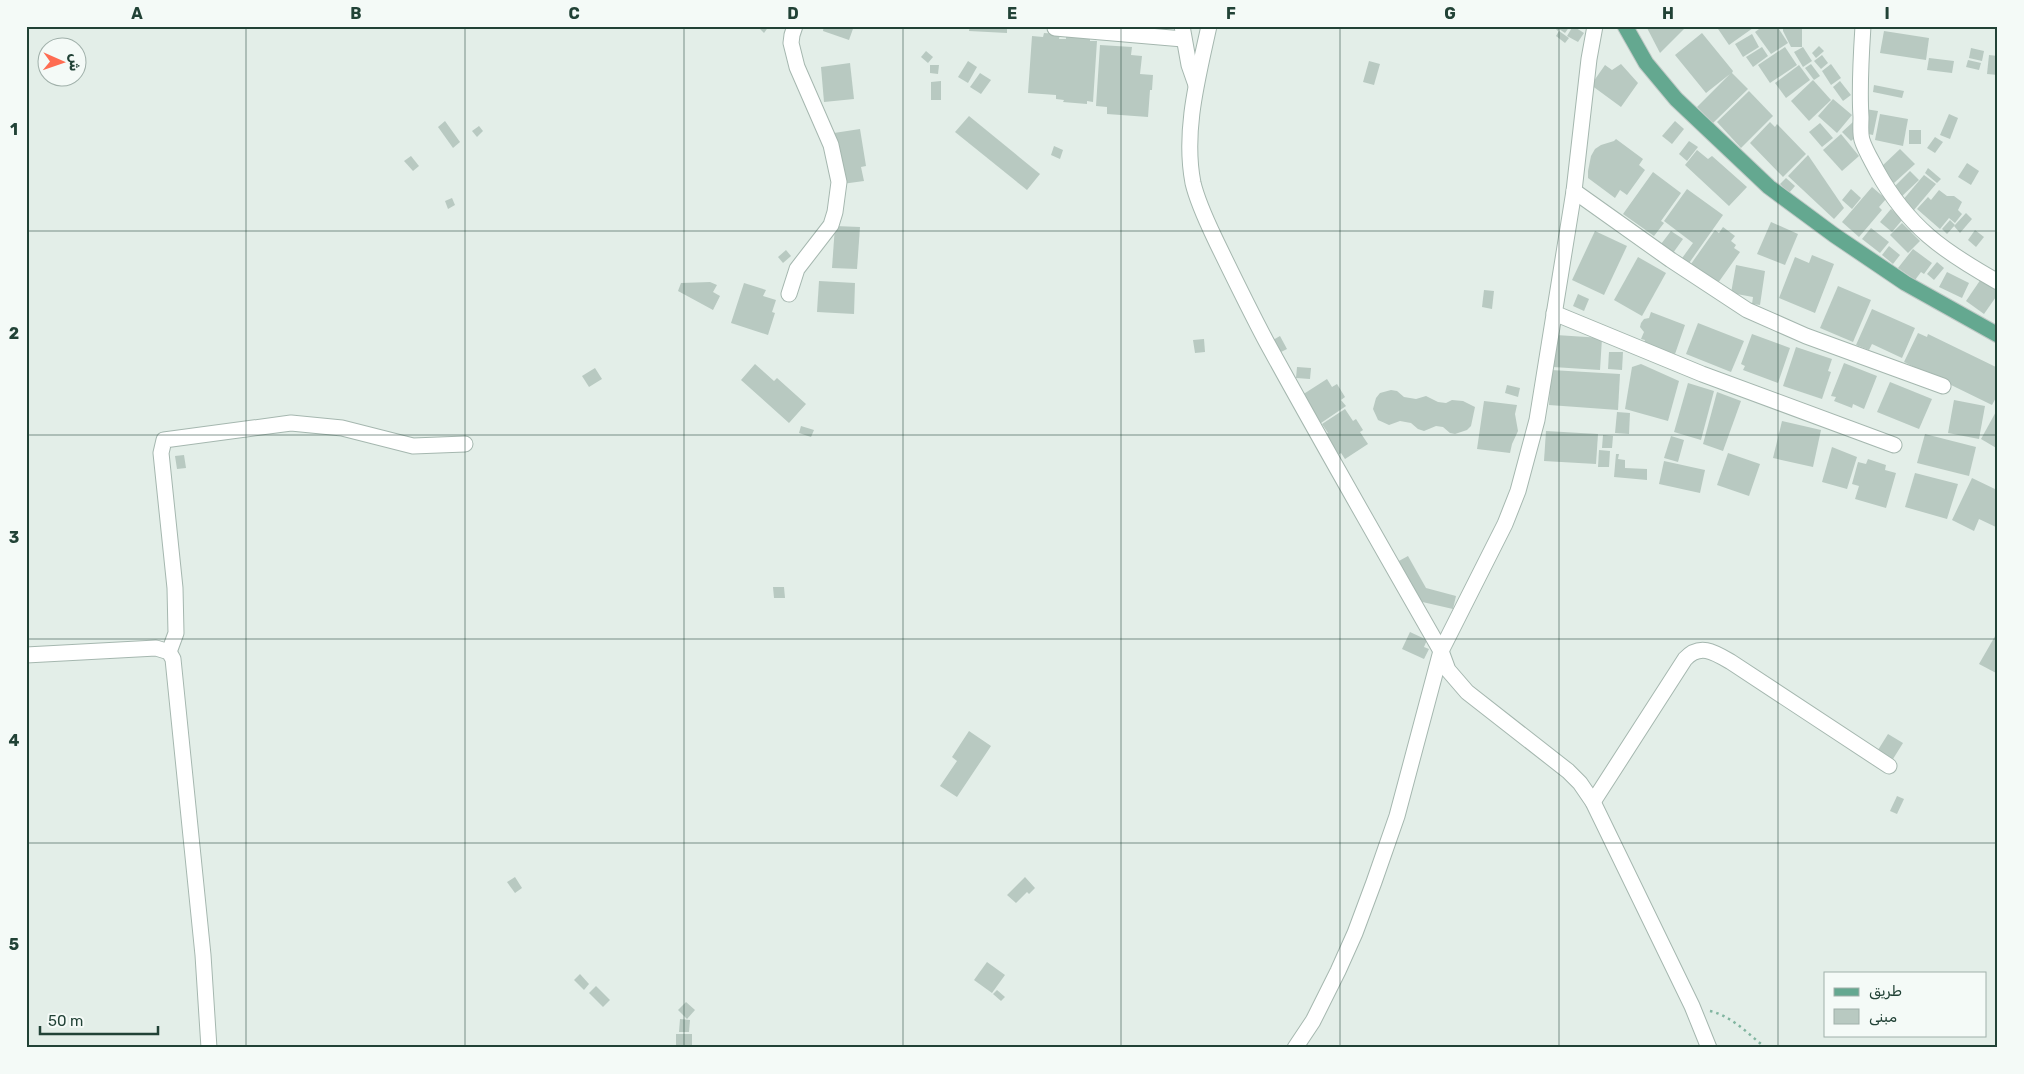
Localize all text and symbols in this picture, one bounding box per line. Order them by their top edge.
text: A [131,4,143,23]
text: B [350,4,362,23]
text: C [568,4,580,23]
text: D [787,4,799,23]
text: E [1007,4,1017,23]
text: F [1226,4,1236,23]
text: G [1444,4,1456,23]
text: H [1662,4,1674,23]
text: I [1884,4,1890,23]
north arrow [38,38,88,88]
text: ش [66,53,83,72]
text: 1 [10,120,18,139]
text: 2 [9,324,19,343]
text: 3 [9,528,19,547]
text: 4 [9,731,20,750]
text: 5 [9,935,19,954]
legend [1824,972,1986,1036]
text: طريق [1869,982,1902,1000]
scale bar [40,1004,158,1036]
text: مبنى [1869,1008,1897,1026]
text: 50 m [48,1012,83,1030]

